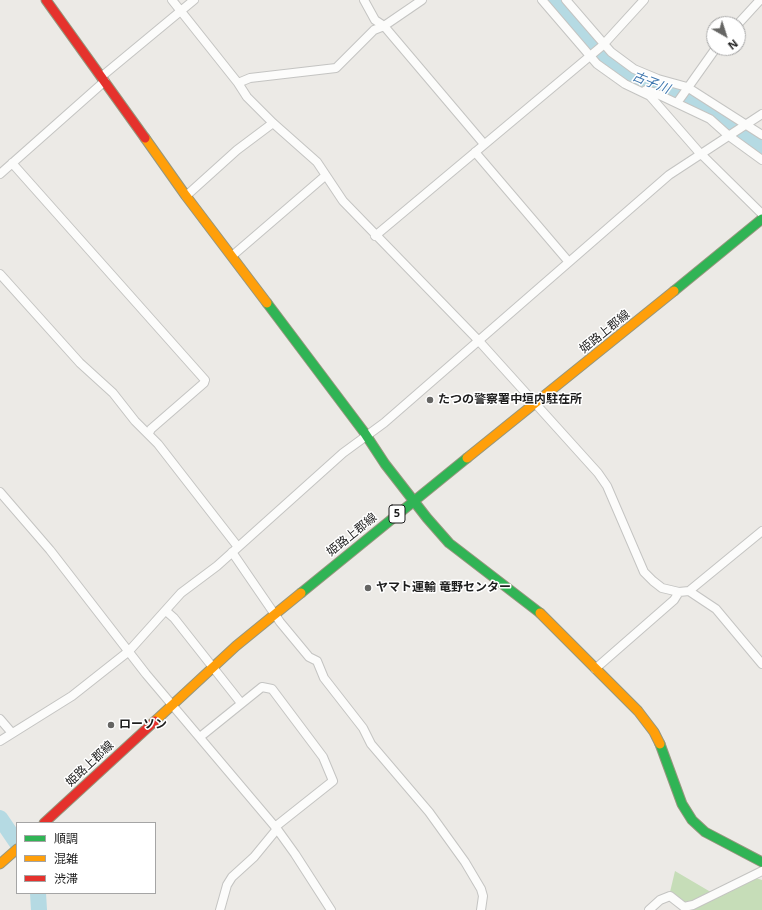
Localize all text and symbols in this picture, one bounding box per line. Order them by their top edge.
north arrow [706,16,746,56]
text: N [725,36,741,54]
water label: 古子川 [630,68,672,98]
street label: 姫路上郡線 [577,308,633,356]
place label: たつの警察署中垣内駐在所 [438,393,582,407]
marker: たつの警察署中垣内駐在所 [425,395,435,405]
road number: 5 [389,505,405,523]
street label: 姫路上郡線 [324,511,380,559]
place label: ヤマト運輸 竜野センター [376,581,511,595]
marker: ヤマト運輸 竜野センター [363,583,373,593]
place label: ローソン [119,718,167,732]
marker: ローソン [106,720,116,730]
street label: 姫路上郡線 [63,738,117,790]
legend [16,822,156,894]
text: 順調 [54,830,78,847]
text: 混雑 [54,850,78,867]
text: 渋滞 [54,870,78,887]

